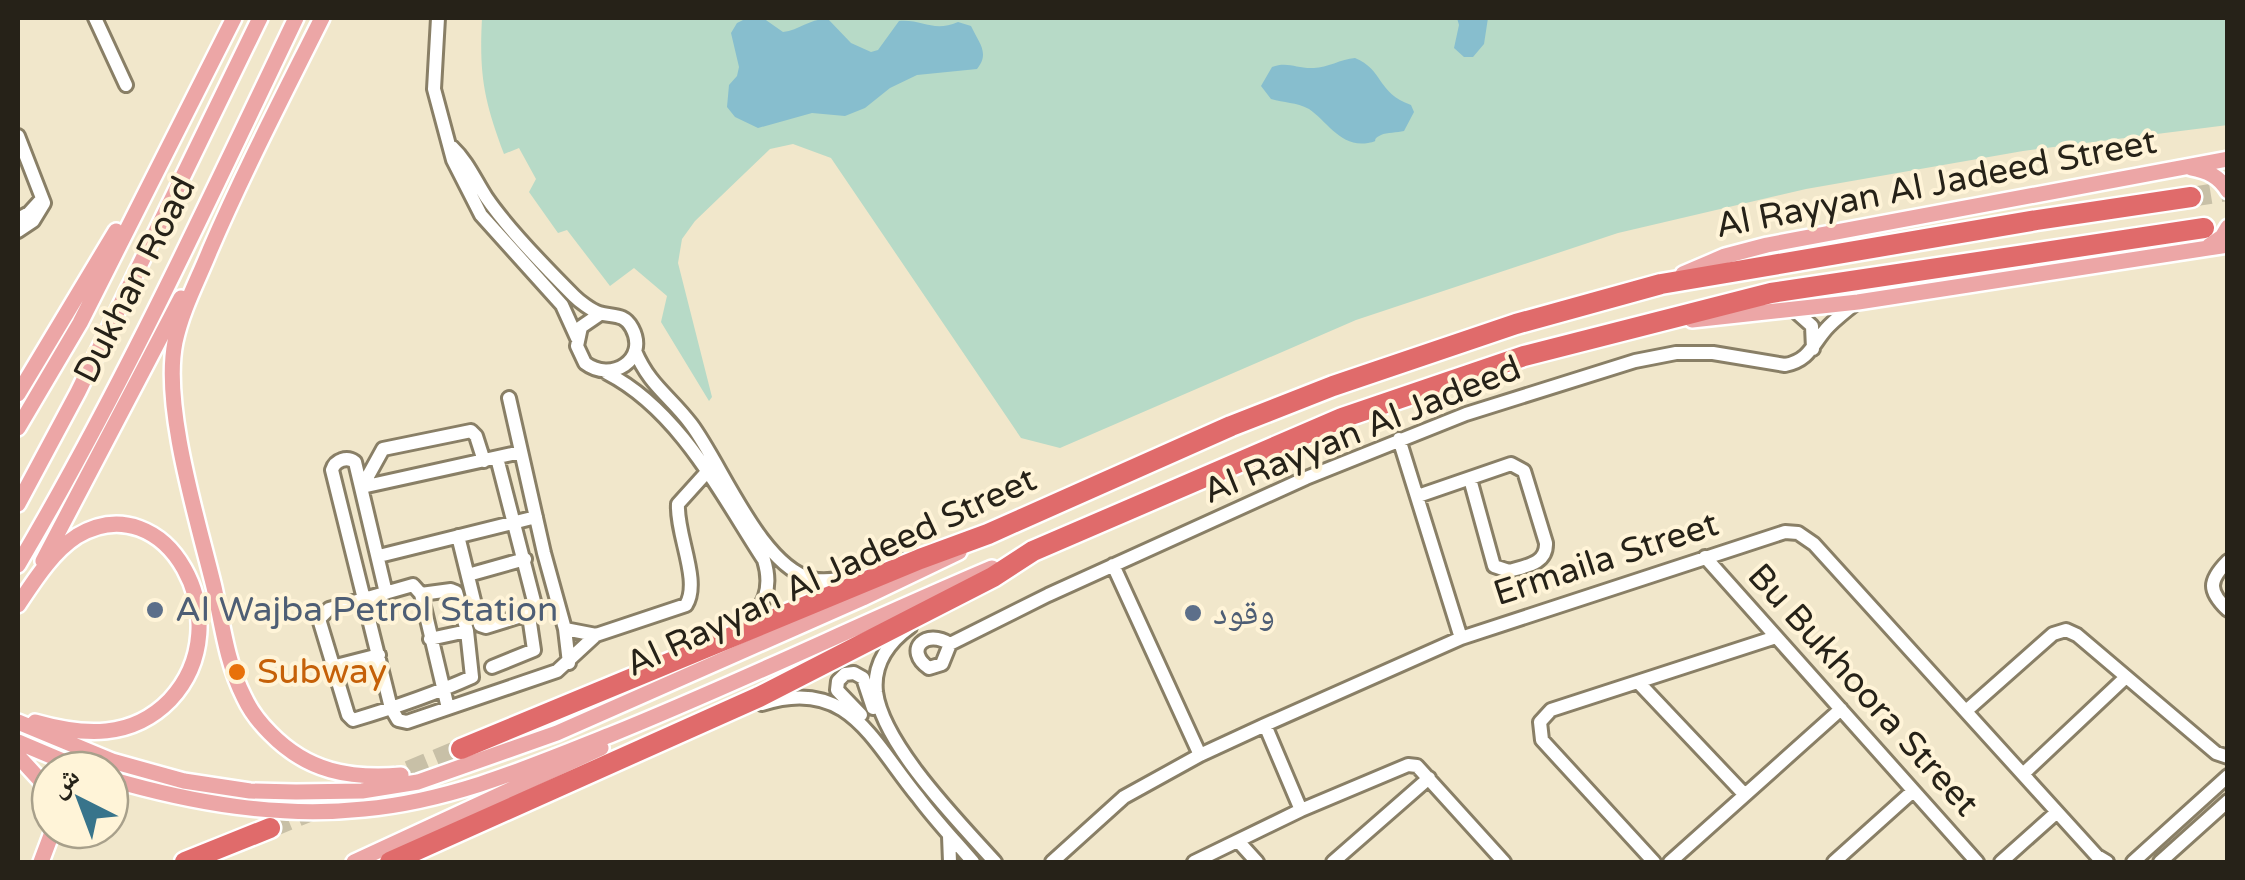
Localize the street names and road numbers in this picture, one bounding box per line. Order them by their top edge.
street label: Al Rayyan Al Jadeed Street [1712,121,2160,247]
street label: Dukhan Road [65,170,205,390]
street label: Al Rayyan Al Jadeed [1197,347,1527,513]
street label: Al Rayyan Al Jadeed Street [619,458,1043,686]
street label: Ermaila Street [1488,503,1724,615]
street label: Bu Bukhoora Street [1739,555,1987,825]

